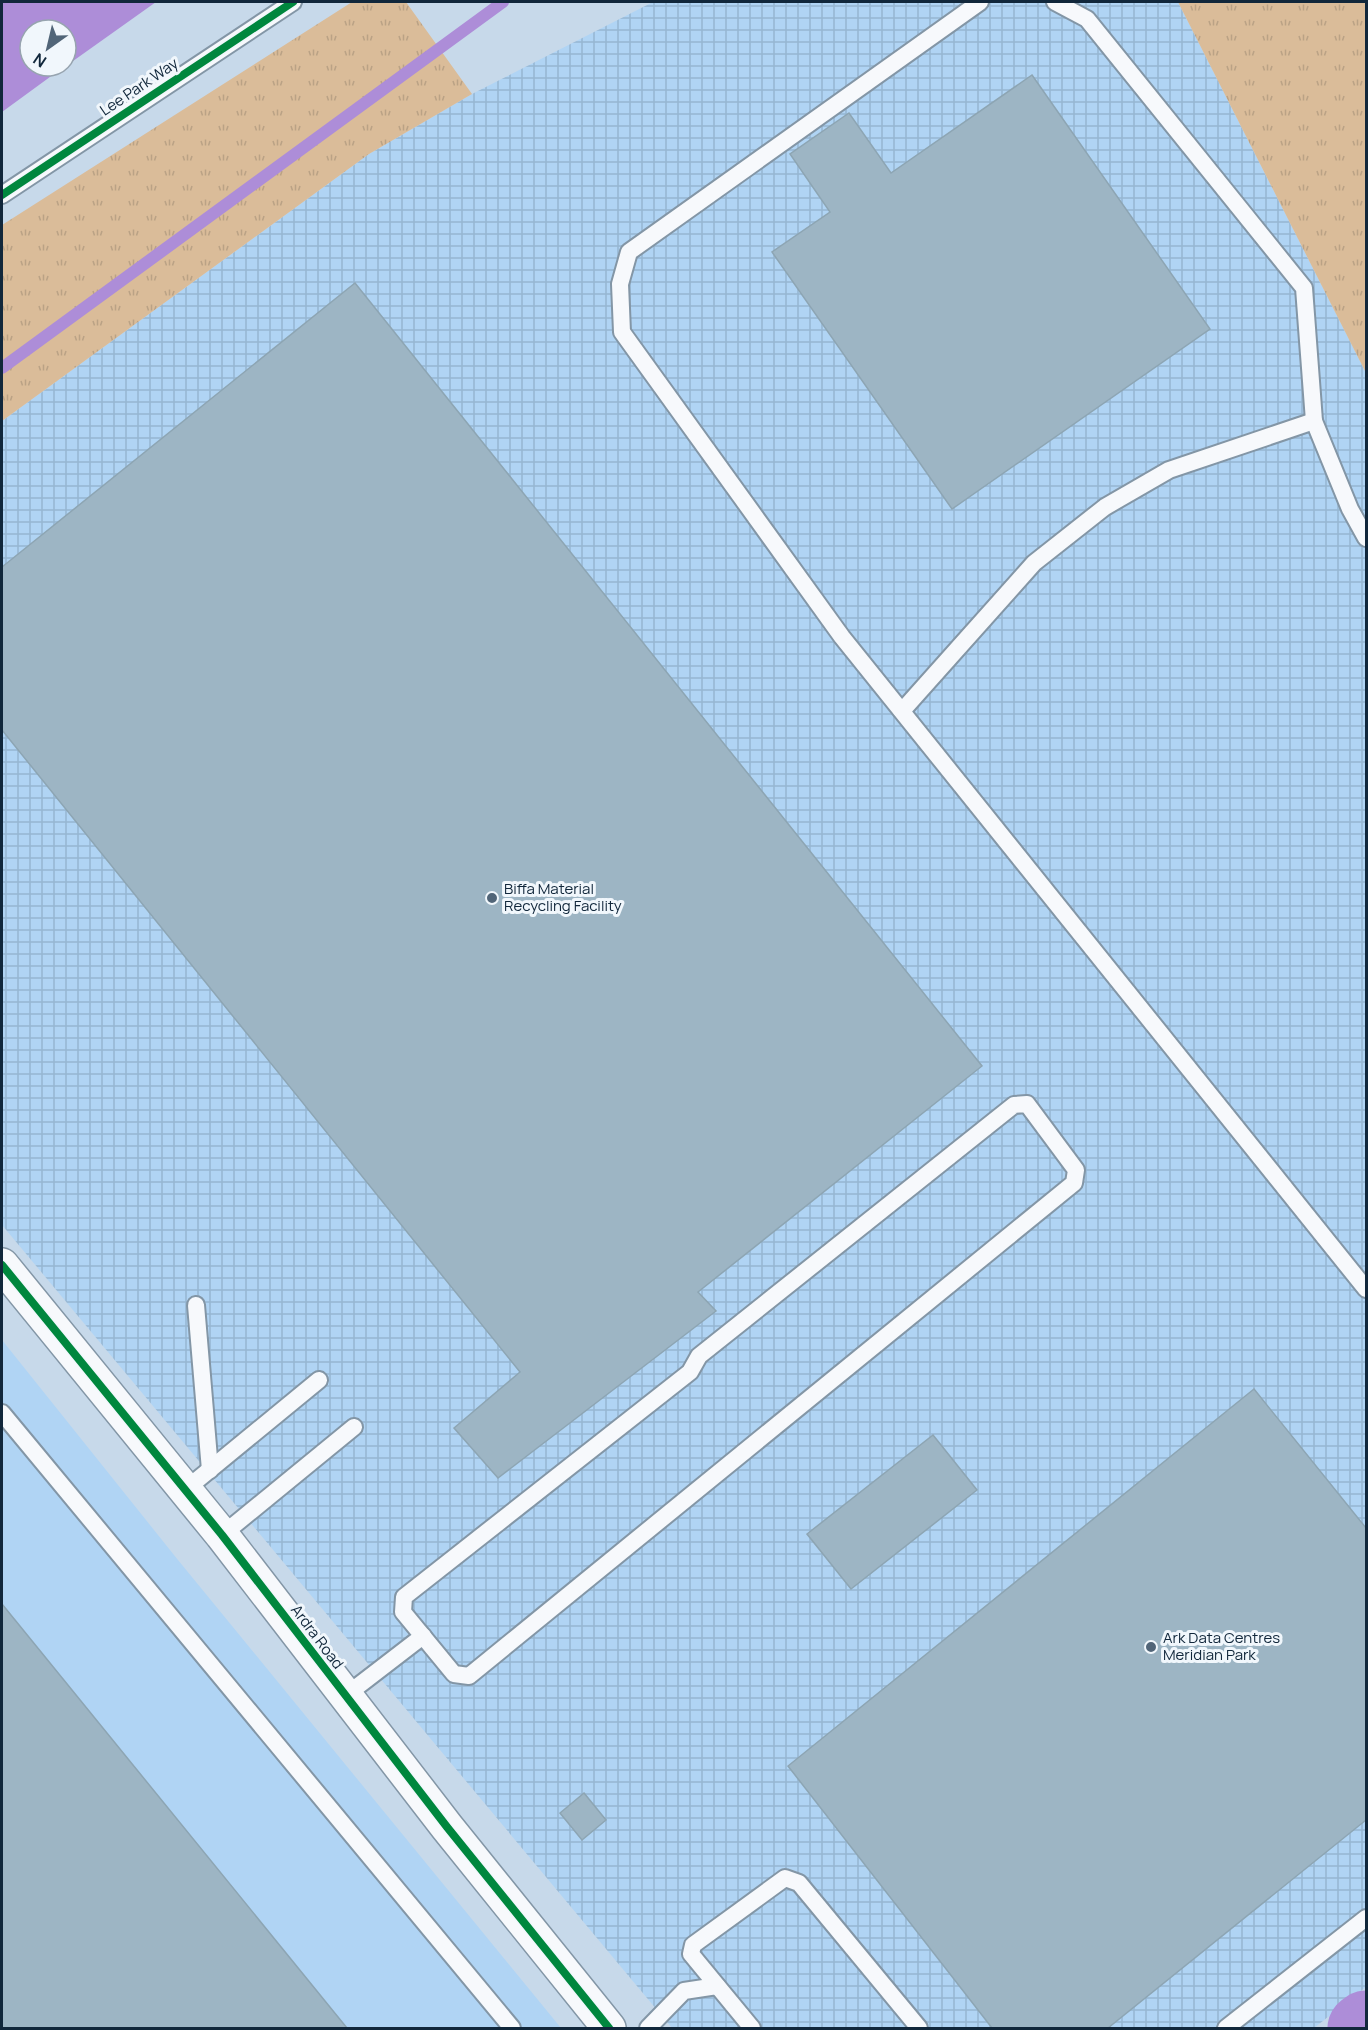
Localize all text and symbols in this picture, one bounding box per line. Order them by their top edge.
north arrow [18,18,78,78]
text: N [29,48,51,73]
street label: Lee Park Way [95,53,182,121]
place label: Biffa Material Recycling Facility [504,878,622,916]
marker: Biffa Material Recycling Facility [485,891,499,905]
street label: Ardra Road [286,1600,349,1673]
place label: Ark Data Centres Meridian Park [1163,1627,1280,1665]
marker: Ark Data Centres Meridian Park [1144,1640,1158,1654]

